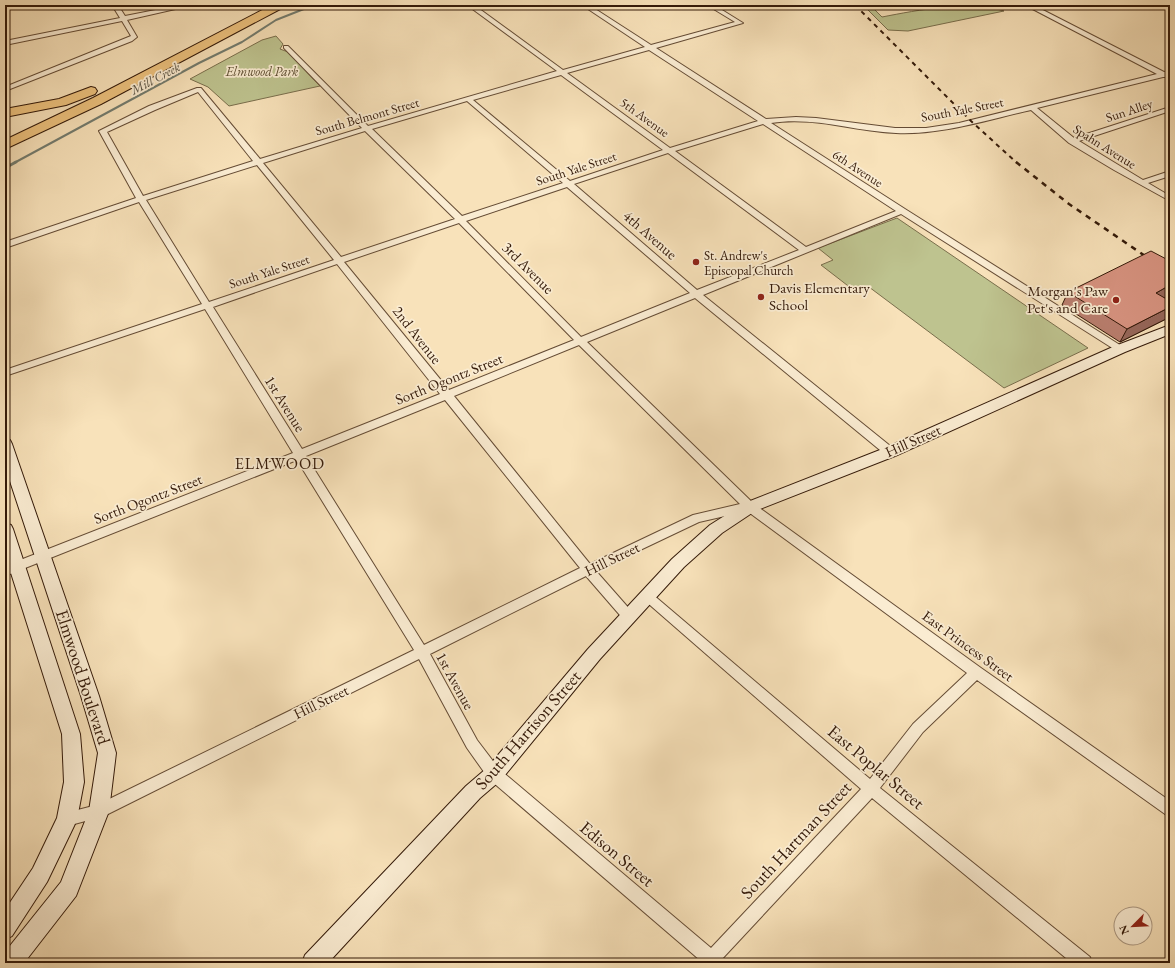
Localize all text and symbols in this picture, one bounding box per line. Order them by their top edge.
water label: Mill Creek [127,58,183,99]
park label: Elmwood Park [225,63,298,80]
street label: South Yale Street [920,93,1005,126]
street label: South Belmont Street [313,94,421,139]
street label: 5th Avenue [617,94,673,141]
street label: Sun Alley [1104,95,1155,126]
street label: Spahn Avenue [1070,120,1139,172]
street label: 6th Avenue [829,146,886,191]
street label: South Yale Street [534,147,618,189]
street label: 4th Avenue [619,206,681,263]
street label: 3rd Avenue [498,238,558,298]
place label: St. Andrew's Episcopal Church [704,247,794,279]
street label: South Yale Street [227,250,311,292]
marker: St. Andrew's Episcopal Church [691,257,701,267]
place label: Davis Elementary School [769,278,870,314]
place label: Morgan's Paw Pet's and Care [1027,281,1109,317]
marker: Davis Elementary School [756,292,766,302]
marker: Morgan's Paw Pet's and Care [1111,295,1121,305]
street label: 2nd Avenue [389,302,446,368]
street label: Sorth Ogontz Street [392,348,506,409]
street label: 1st Avenue [261,372,310,436]
street label: Hill Street [882,420,944,461]
district label: ELMWOOD [235,453,325,474]
street label: Sorth Ogontz Street [91,469,205,528]
street label: Hill Street [581,537,643,580]
street label: Elmwood Boulevard [51,606,116,748]
street label: East Princess Street [919,606,1018,685]
street label: 1st Avenue [432,649,479,713]
street label: South Harrison Street [469,665,586,794]
street label: Hill Street [290,680,352,723]
street label: East Poplar Street [823,719,930,814]
street label: South Hartman Street [735,776,856,903]
street label: Edison Street [575,816,660,892]
north arrow [1113,906,1153,946]
text: N [1116,923,1132,937]

